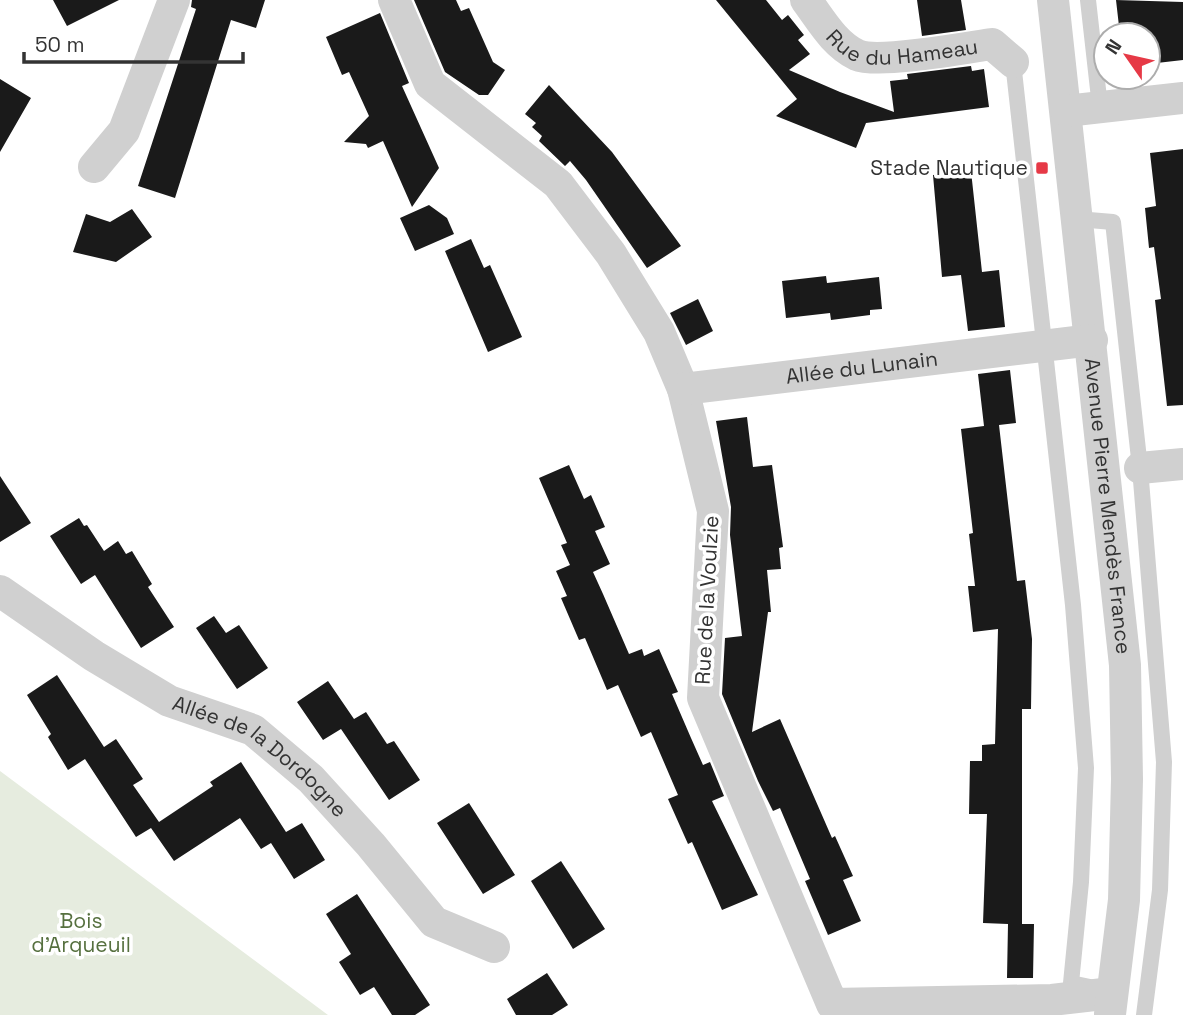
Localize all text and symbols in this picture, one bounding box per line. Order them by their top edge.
scale bar [24,21,243,65]
north arrow [1092,21,1162,91]
street label: Rue du Hameau [820,23,980,71]
text: 50 m [35,31,85,58]
text: N [1099,35,1127,59]
place label: Stade Nautique [870,154,1028,181]
marker: Stade Nautique [1034,160,1050,176]
street label: Allée du Lunain [784,345,939,390]
street label: Avenue Pierre Mendès France [1079,356,1138,656]
street label: Rue de la Voulzie [689,515,724,685]
street label: Allée de la Dordogne [169,689,353,823]
park label: Bois d'Arqueuil [31,907,131,958]

